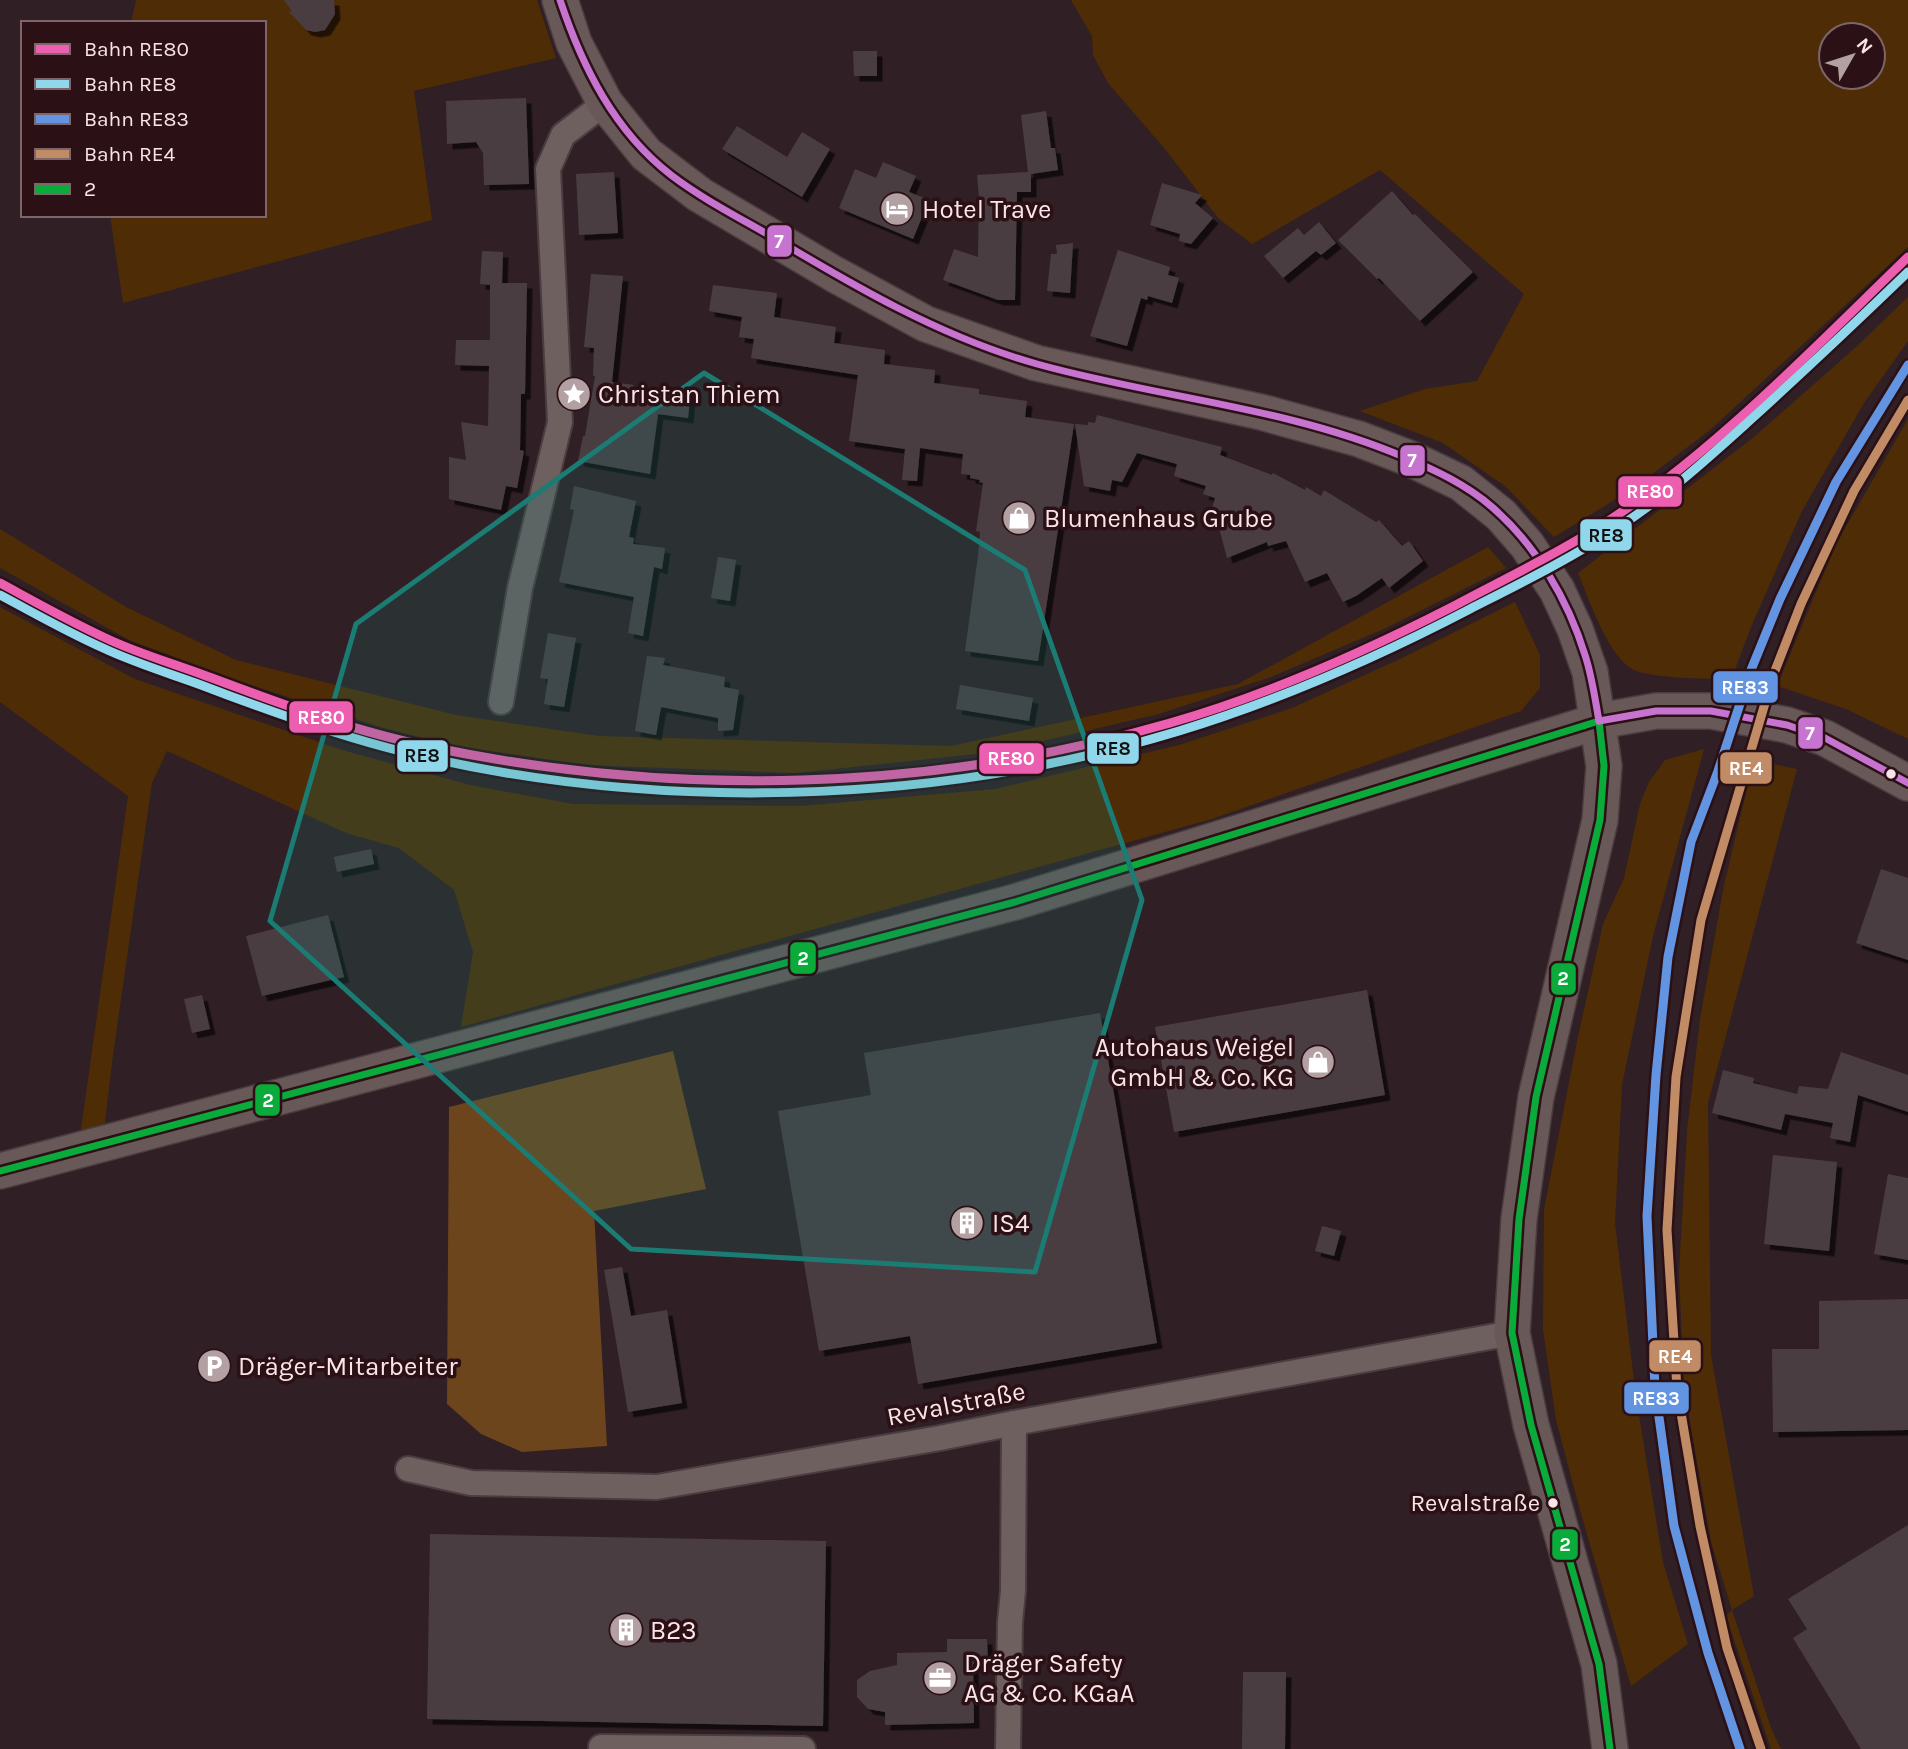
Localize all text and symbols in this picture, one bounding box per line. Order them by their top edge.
legend [21,21,266,217]
north arrow [1817,21,1887,91]
text: N [1852,34,1877,58]
text: Bahn RE80 [84,37,189,61]
text: Bahn RE8 [84,72,177,96]
text: Bahn RE83 [84,107,189,131]
text: Bahn RE4 [84,142,176,166]
text: 2 [84,177,96,201]
hotel icon: Hotel Trave [878,190,916,228]
place label: Hotel Trave [922,194,1051,225]
line badge: 7 [766,224,793,258]
text: 7 [774,231,784,253]
place icon: Christan Thiem [555,375,593,413]
place label: Christan Thiem [598,379,781,410]
line badge: 7 [1399,444,1426,477]
text: 7 [1407,450,1417,472]
line badge: RE80 [1617,475,1683,508]
text: RE80 [1626,481,1674,503]
shop icon: Blumenhaus Grube [1000,499,1038,537]
place label: Blumenhaus Grube [1044,503,1273,534]
line badge: RE8 [1579,518,1633,552]
text: RE8 [1588,525,1624,547]
line badge: RE83 [1712,670,1779,704]
text: RE83 [1721,677,1769,699]
line badge: RE80 [288,700,354,734]
text: RE80 [297,707,345,729]
line badge: 7 [1797,716,1824,750]
text: 7 [1805,723,1815,745]
line badge: RE8 [1086,732,1140,765]
text: RE8 [1095,738,1131,760]
line badge: RE8 [396,739,449,773]
line badge: RE80 [978,742,1045,775]
text: RE8 [404,745,440,767]
text: RE80 [987,748,1035,770]
line badge: RE4 [1719,751,1773,785]
text: RE4 [1729,758,1764,780]
unlabelled marker [1884,767,1898,781]
line badge: 2 [789,941,817,975]
text: 2 [797,948,809,970]
line badge: 2 [1550,962,1577,996]
text: 2 [1557,968,1569,990]
place label: Autohaus Weigel GmbH & Co. KG [1095,1032,1294,1093]
shop icon: Autohaus Weigel GmbH & Co. KG [1299,1043,1337,1081]
line badge: 2 [254,1083,281,1117]
text: 2 [262,1090,274,1112]
building icon: IS4 [948,1204,986,1242]
place label: IS4 [992,1208,1030,1239]
line badge: RE4 [1648,1339,1702,1373]
text: RE4 [1658,1346,1693,1368]
parking icon: Dräger-Mitarbeiter [195,1347,233,1385]
place label: Dräger-Mitarbeiter [238,1351,458,1382]
street label: Revalstraße [884,1375,1028,1433]
line badge: RE83 [1623,1381,1690,1415]
text: RE83 [1632,1388,1680,1410]
place label: Revalstraße [1410,1489,1540,1517]
marker: Revalstraße [1546,1496,1560,1510]
line badge: 2 [1551,1528,1579,1561]
text: 2 [1559,1534,1571,1556]
building icon: B23 [607,1611,645,1649]
place label: B23 [650,1615,697,1646]
place label: Dräger Safety AG & Co. KGaA [964,1648,1135,1709]
office icon: Dräger Safety AG & Co. KGaA [921,1659,959,1697]

